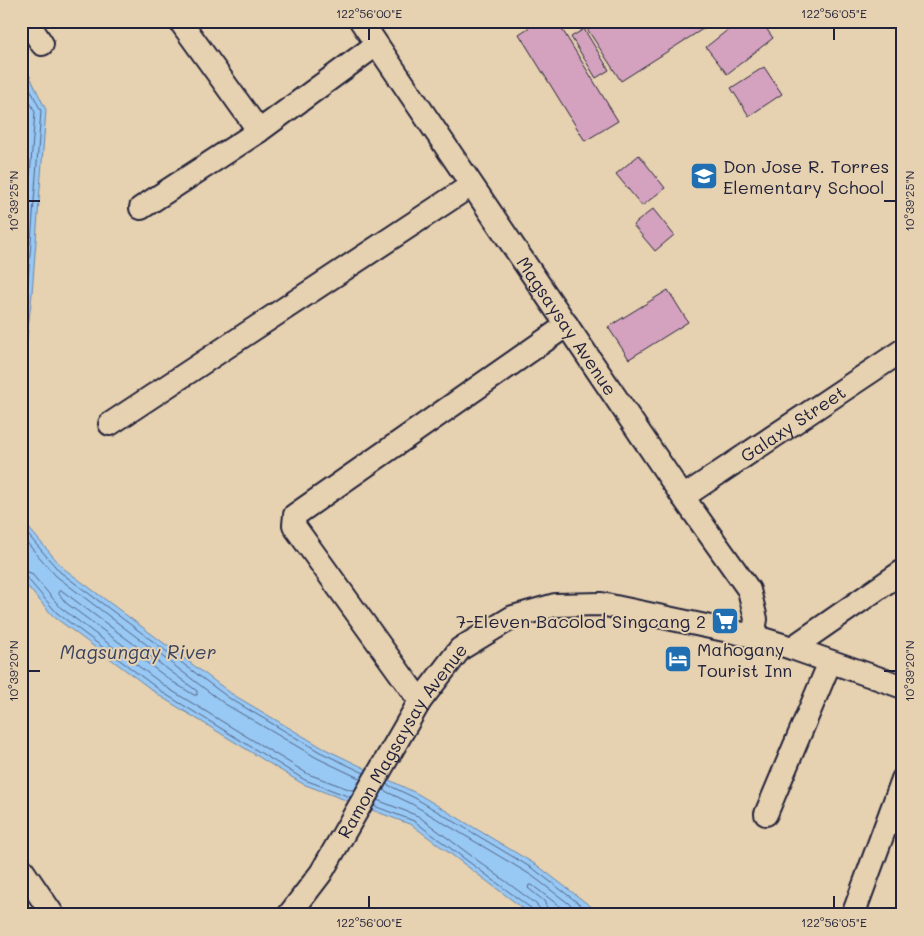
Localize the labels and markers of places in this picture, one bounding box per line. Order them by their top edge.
place label: Don Jose R. Torres Elementary School [723,154,889,199]
school or university icon: Don Jose R. Torres Elementary School [689,161,719,191]
supermarket icon: 7-Eleven Bacolod Singcang 2 [710,606,740,636]
place label: 7-Eleven Bacolod Singcang 2 [456,609,706,633]
place label: Mahogany Tourist Inn [697,637,792,682]
hotel icon: Mahogany Tourist Inn [663,644,693,674]

